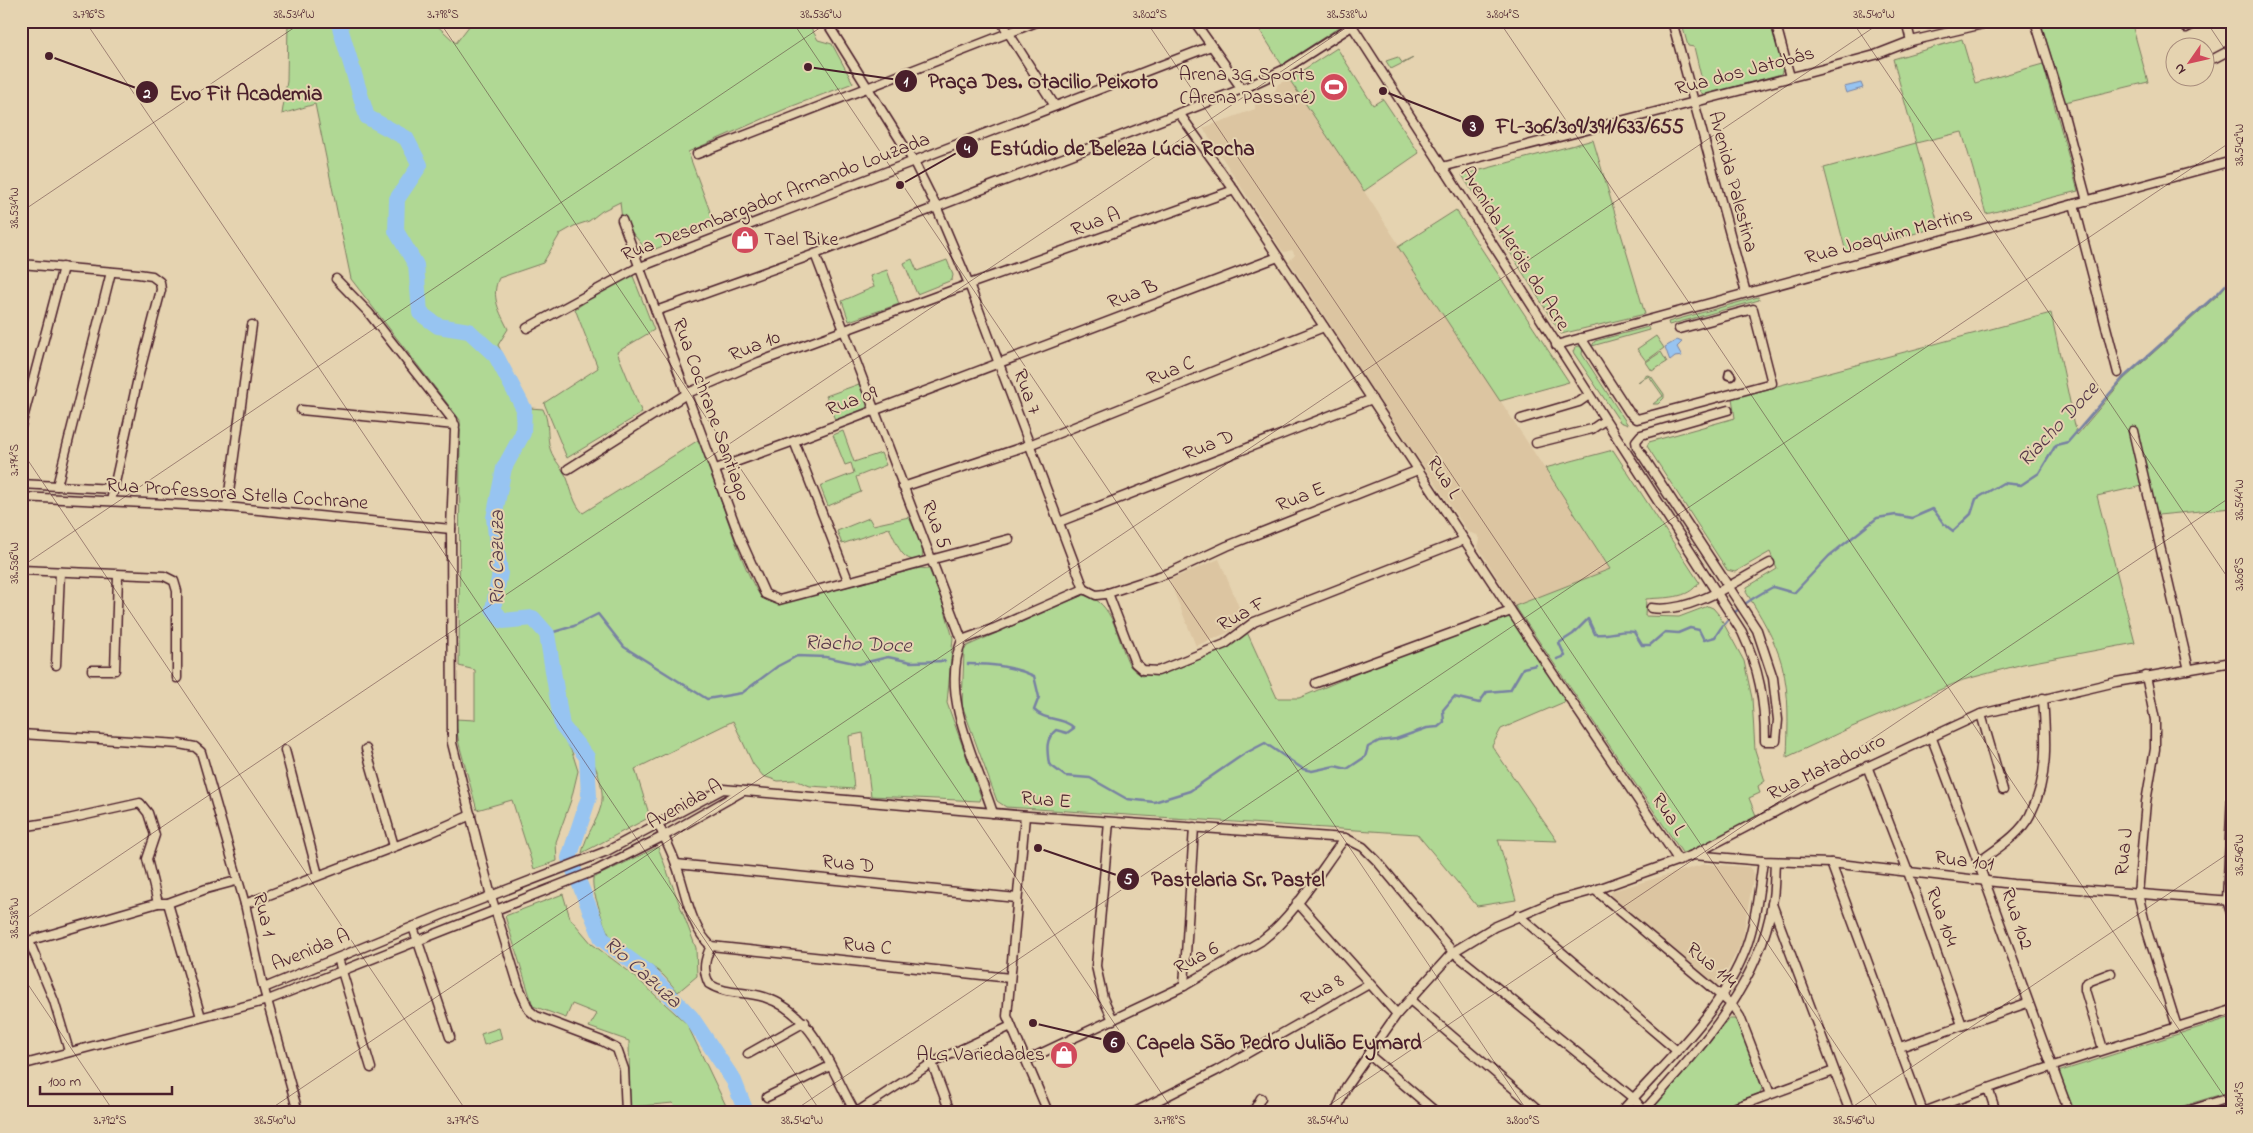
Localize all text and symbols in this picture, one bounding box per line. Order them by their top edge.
text: 3.796°S [73,6,105,24]
text: 38.534°W [273,6,315,24]
text: 3.798°S [427,6,459,24]
text: 38.536°W [800,6,842,24]
text: 3.802°S [1133,6,1167,24]
text: 38.538°W [1327,6,1367,24]
text: 3.804°S [1487,6,1520,24]
text: 38.540°W [1853,6,1895,24]
north arrow [2166,38,2216,88]
street label: Rua dos Jatobás [1672,39,1818,105]
text: N [2169,59,2192,78]
place label: Arena 3G Sports (Arena Passaré) [1179,61,1315,113]
callout: Praça Des. Otacilio Peixoto [893,63,1168,99]
text: Praça Des. Otacilio Peixoto [928,68,1158,98]
text: 1 [904,71,909,93]
sports icon: Arena 3G Sports (Arena Passaré) [1319,72,1349,102]
callout: Evo Fit Academia [135,74,333,110]
text: Evo Fit Academia [170,80,322,110]
text: 2 [142,83,151,105]
callout: FL-306/309/391/633/655 [1461,108,1693,144]
street label: Avenida Palestina [1699,108,1765,256]
text: FL-306/309/391/633/655 [1495,113,1684,143]
text: 3 [1469,116,1476,138]
text: 38.542°W [2231,124,2249,166]
street label: Rua Desembargador Armando Louzada [617,126,935,271]
callout: Estúdio de Beleza Lúcia Rocha [954,129,1264,165]
text: Estúdio de Beleza Lúcia Rocha [989,135,1255,165]
text: 4 [963,138,971,160]
street label: Avenida Heróis do Acre [1452,161,1576,337]
text: 38.534°W [6,187,24,229]
street label: Rua A [1067,201,1125,245]
street label: Rua Joaquim Martins [1802,201,1976,273]
shop icon: Tael Bike [730,225,760,255]
place label: Tael Bike [764,226,838,255]
street label: Rua B [1104,272,1162,318]
street label: Rua Cochrane Santiago [662,314,757,506]
street label: Rua 10 [725,323,785,370]
street label: Rua C [1143,349,1199,395]
street label: Rua 7 [1004,365,1048,419]
water label: Riacho Doce [2011,374,2108,474]
street label: Rua 09 [822,379,882,425]
street label: Rua D [1179,423,1239,469]
text: 3.794°S [6,444,24,476]
street label: Rua L [1418,451,1468,506]
street label: Rua Professora Stella Cochrane [105,471,369,519]
street label: Rua E [1272,475,1330,521]
text: 38.544°W [2231,479,2249,521]
street label: Rua 5 [913,497,957,553]
water label: Rio Cazuza [483,510,513,606]
text: 38.536°W [6,542,24,584]
text: 3.806°S [2231,557,2249,591]
street label: Rua F [1213,590,1271,640]
water label: Riacho Doce [804,628,914,662]
street label: Rua Matadouro [1763,727,1891,809]
street label: Avenida A [642,772,728,838]
street label: Rua E [1020,784,1072,818]
street label: Rua L [1643,788,1693,843]
street label: Rua J [2108,827,2142,877]
text: 38.546°W [2231,834,2249,876]
street label: Rua 101 [1933,844,1995,880]
street label: Rua D [820,848,876,882]
callout: Pastelaria Sr. Pastel [1116,861,1335,897]
text: Pastelaria Sr. Pastel [1151,866,1325,896]
text: 5 [1124,869,1133,891]
street label: Rua 104 [1917,883,1965,951]
street label: Rua 102 [1992,884,2040,954]
street label: Rua 1 [244,890,282,940]
text: 38.538°W [6,898,24,938]
street label: Avenida A [267,922,355,980]
water label: Rio Cazuza [597,930,688,1016]
street label: Rua C [841,930,893,964]
street label: Rua 6 [1169,935,1225,983]
street label: Rua 114 [1679,936,1743,996]
street label: Rua 8 [1296,967,1350,1015]
callout: Capela São Pedro Julião Eymard [1102,1024,1432,1060]
text: Capela São Pedro Julião Eymard [1136,1029,1422,1061]
text: 6 [1110,1032,1118,1054]
shop icon: ALG Variedades [1049,1040,1079,1070]
place label: ALG Variedades [916,1041,1045,1070]
scale bar [40,1063,172,1095]
text: 100 m [48,1071,81,1093]
text: 3.804°S [2231,1081,2249,1114]
text: 3.792°S [94,1112,127,1130]
text: 38.540°W [254,1112,296,1130]
text: 3.794°S [447,1112,479,1130]
text: 38.542°W [781,1112,823,1130]
text: 3.798°S [1154,1112,1186,1130]
text: 38.544°W [1307,1112,1349,1130]
text: 3.800°S [1506,1112,1540,1130]
text: 38.546°W [1833,1112,1875,1130]

